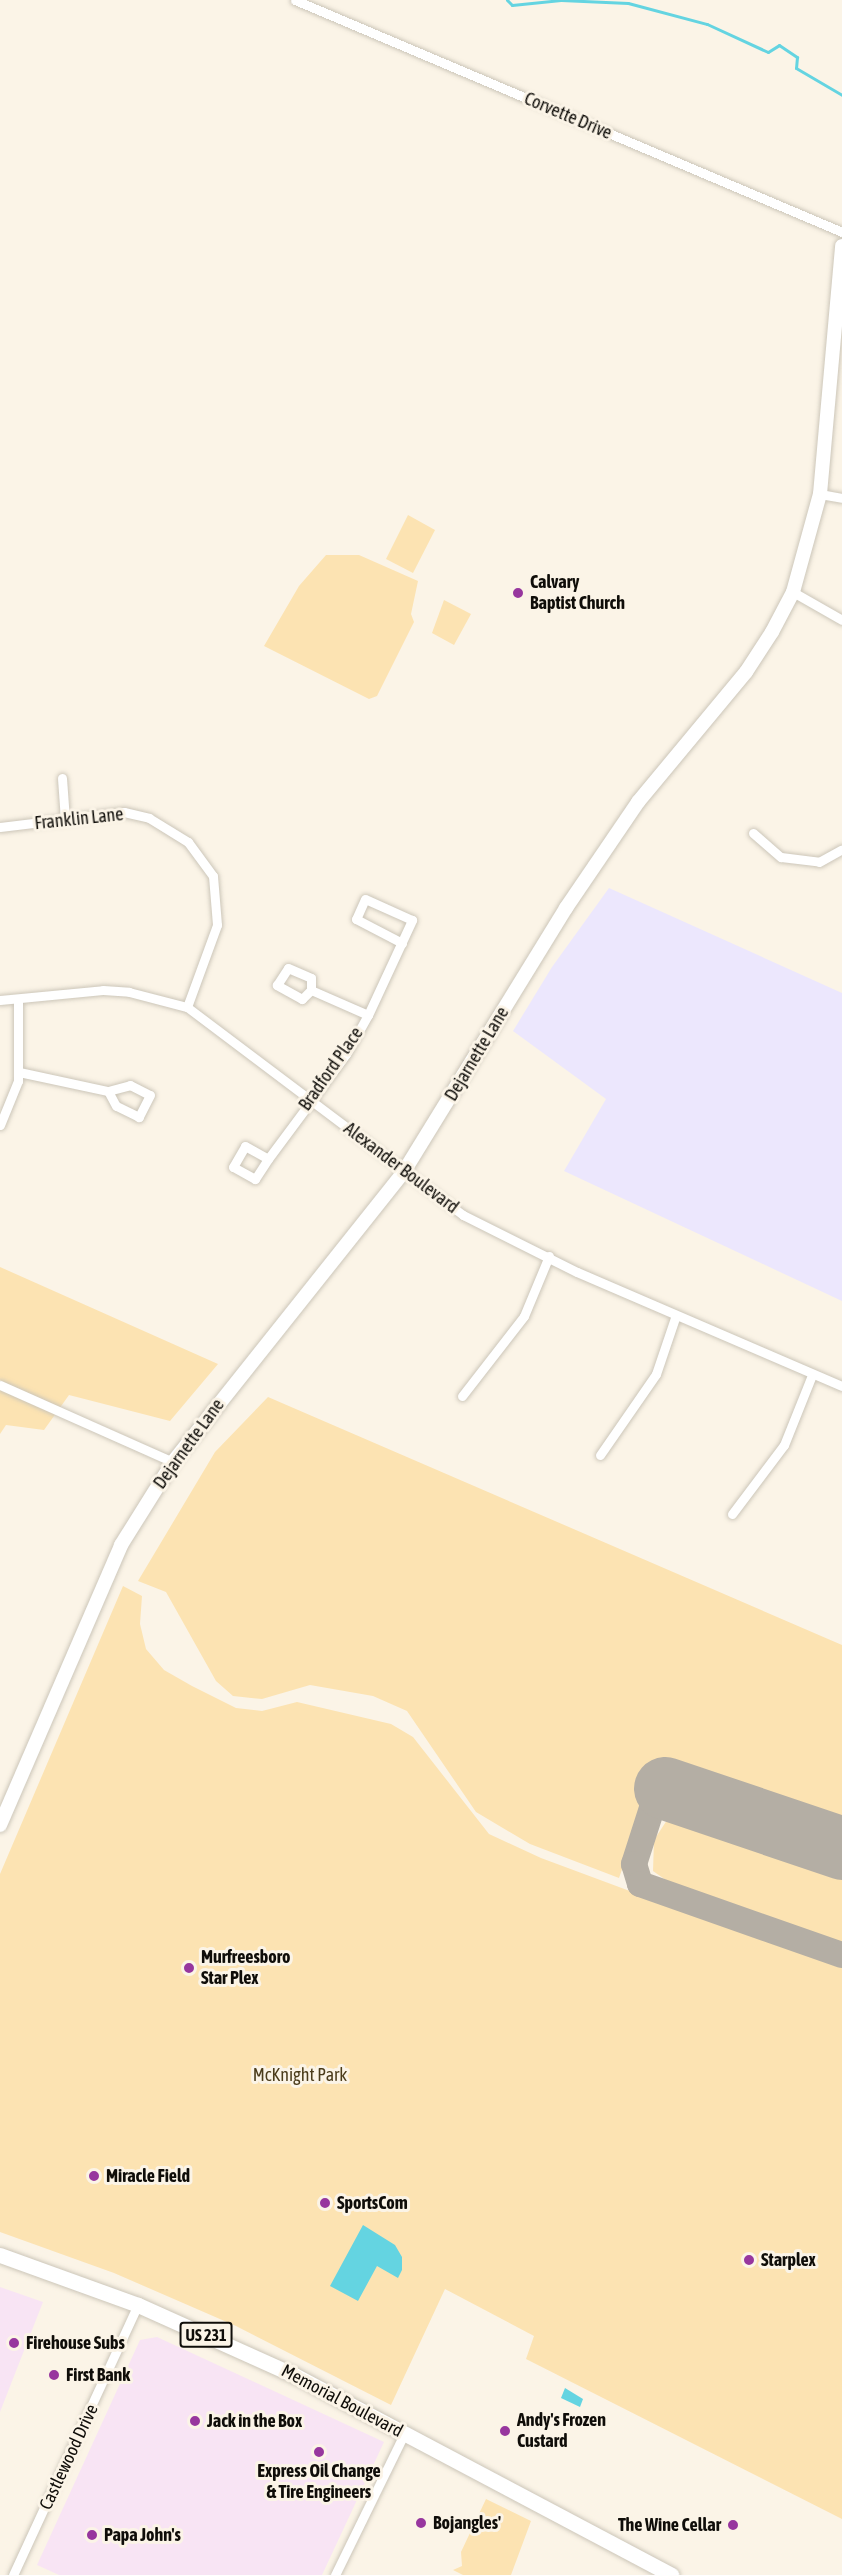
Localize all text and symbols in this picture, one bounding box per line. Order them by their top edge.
street label: Corvette Drive [521,88,615,144]
place label: Calvary Baptist Church [530,572,625,614]
marker: Calvary Baptist Church [511,586,525,600]
street label: Franklin Lane [34,804,124,834]
street label: Dejarnette Lane [440,1003,514,1105]
street label: Bradford Place [294,1023,368,1115]
street label: Alexander Boulevard [339,1118,463,1218]
street label: Dejarnette Lane [149,1395,229,1493]
place label: Murfreesboro Star Plex [201,1947,291,1990]
marker: Murfreesboro Star Plex [182,1961,196,1975]
park label: McKnight Park [253,2064,347,2086]
place label: Miracle Field [106,2165,190,2187]
marker: Miracle Field [87,2169,101,2183]
place label: SportsCom [337,2192,408,2214]
marker: SportsCom [318,2196,332,2210]
place label: Starplex [761,2249,816,2271]
marker: Starplex [742,2253,756,2267]
road number: US 231 [179,2322,233,2348]
place label: Firehouse Subs [26,2332,125,2354]
marker: Firehouse Subs [7,2336,21,2350]
street label: Memorial Boulevard [278,2360,406,2442]
place label: First Bank [66,2364,130,2386]
marker: First Bank [47,2368,61,2382]
street label: Castlewood Drive [35,2401,103,2513]
place label: Jack in the Box [207,2410,302,2432]
place label: Andy's Frozen Custard [517,2410,606,2452]
marker: Jack in the Box [188,2414,202,2428]
marker: Andy's Frozen Custard [498,2424,512,2438]
marker: Express Oil Change & Tire Engineers [312,2445,326,2459]
place label: Express Oil Change & Tire Engineers [257,2461,381,2504]
place label: Bojangles' [433,2512,501,2534]
place label: The Wine Cellar [618,2514,721,2536]
marker: Bojangles' [414,2516,428,2530]
marker: The Wine Cellar [726,2518,740,2532]
place label: Papa John's [104,2524,181,2546]
marker: Papa John's [85,2528,99,2542]

